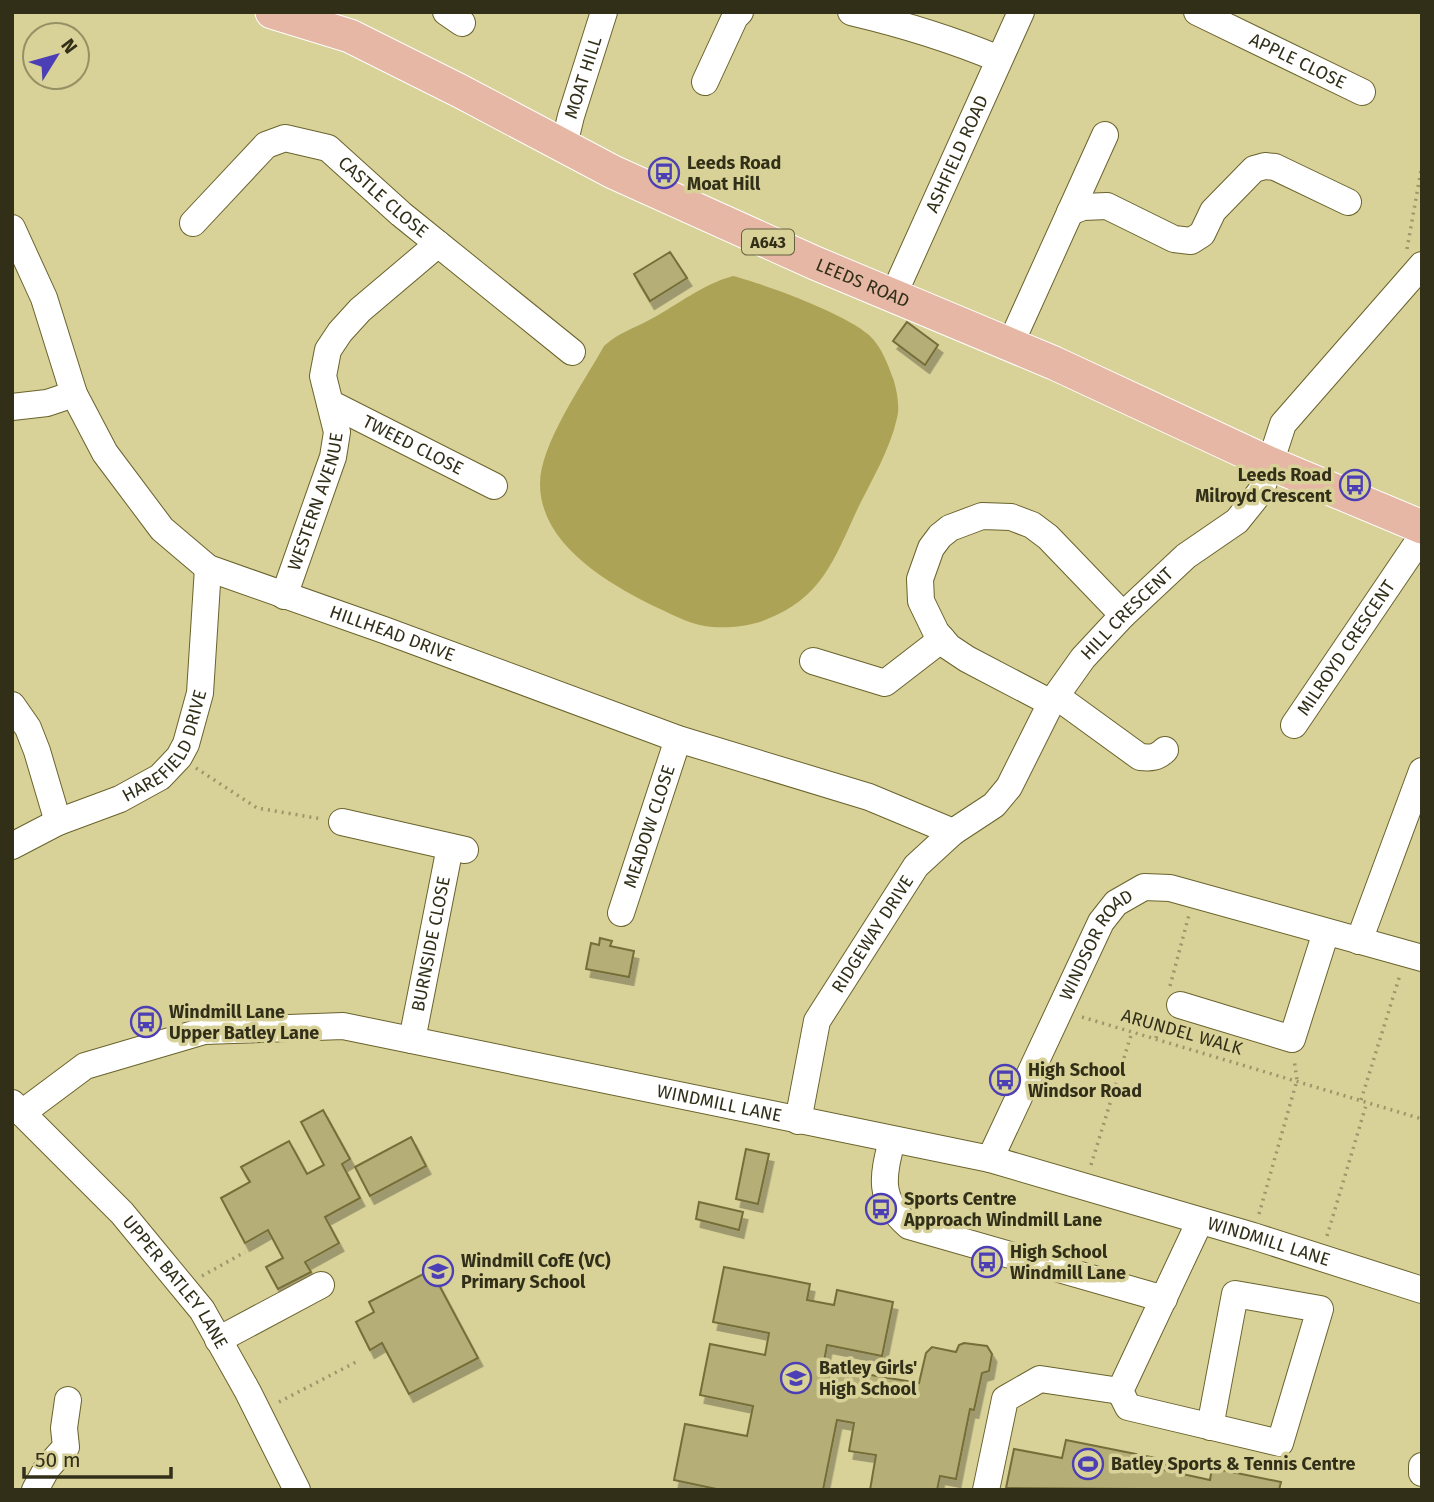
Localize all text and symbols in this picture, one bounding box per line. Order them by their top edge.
north arrow [21,21,91,91]
street label: APPLE CLOSE [1246,28,1350,94]
text: N [56,34,82,58]
street label: MOAT HILL [560,34,607,122]
street label: ASHFIELD ROAD [921,92,993,216]
street label: CASTLE CLOSE [334,152,433,242]
place label: Leeds Road Moat Hill [687,152,781,195]
bus stop icon: Leeds Road Moat Hill [647,156,681,190]
road number: A643 [742,230,794,254]
street label: LEEDS ROAD [813,254,913,312]
street label: TWEED CLOSE [359,410,467,480]
street label: WESTERN AVENUE [283,431,348,573]
place label: Leeds Road Milroyd Crescent [1195,464,1333,507]
bus stop icon: Leeds Road Milroyd Crescent [1338,468,1372,502]
street label: HILL CRESCENT [1076,562,1178,664]
street label: MILROYD CRESCENT [1293,576,1400,720]
street label: HILLHEAD DRIVE [327,601,458,666]
street label: HAREFIELD DRIVE [118,687,211,807]
street label: MEADOW CLOSE [619,762,680,891]
street label: RIDGEWAY DRIVE [827,871,918,997]
street label: BURNSIDE CLOSE [407,874,455,1013]
street label: WINDSOR ROAD [1055,885,1137,1004]
place label: Windmill Lane Upper Batley Lane [169,1001,319,1044]
street label: ARUNDEL WALK [1119,1004,1245,1060]
bus stop icon: Windmill Lane Upper Batley Lane [129,1005,163,1039]
place label: High School Windsor Road [1028,1059,1142,1102]
bus stop icon: High School Windsor Road [988,1063,1022,1097]
street label: WINDMILL LANE [655,1080,784,1127]
place label: Sports Centre Approach Windmill Lane [903,1188,1102,1231]
bus stop icon: Sports Centre Approach Windmill Lane [864,1192,898,1226]
street label: UPPER BATLEY LANE [118,1211,233,1353]
street label: WINDMILL LANE [1205,1212,1333,1271]
place label: High School Windmill Lane [1010,1241,1126,1284]
bus stop icon: High School Windmill Lane [970,1245,1004,1279]
place label: Windmill CofE (VC) Primary School [461,1250,611,1293]
school or university icon: Windmill CofE (VC) Primary School [421,1254,455,1288]
place label: Batley Girls' High School [819,1357,917,1400]
school or university icon: Batley Girls' High School [779,1361,813,1395]
scale bar [24,1436,172,1480]
text: 50 m [35,1447,81,1473]
sports icon: Batley Sports & Tennis Centre [1071,1447,1105,1481]
place label: Batley Sports & Tennis Centre [1111,1453,1355,1475]

